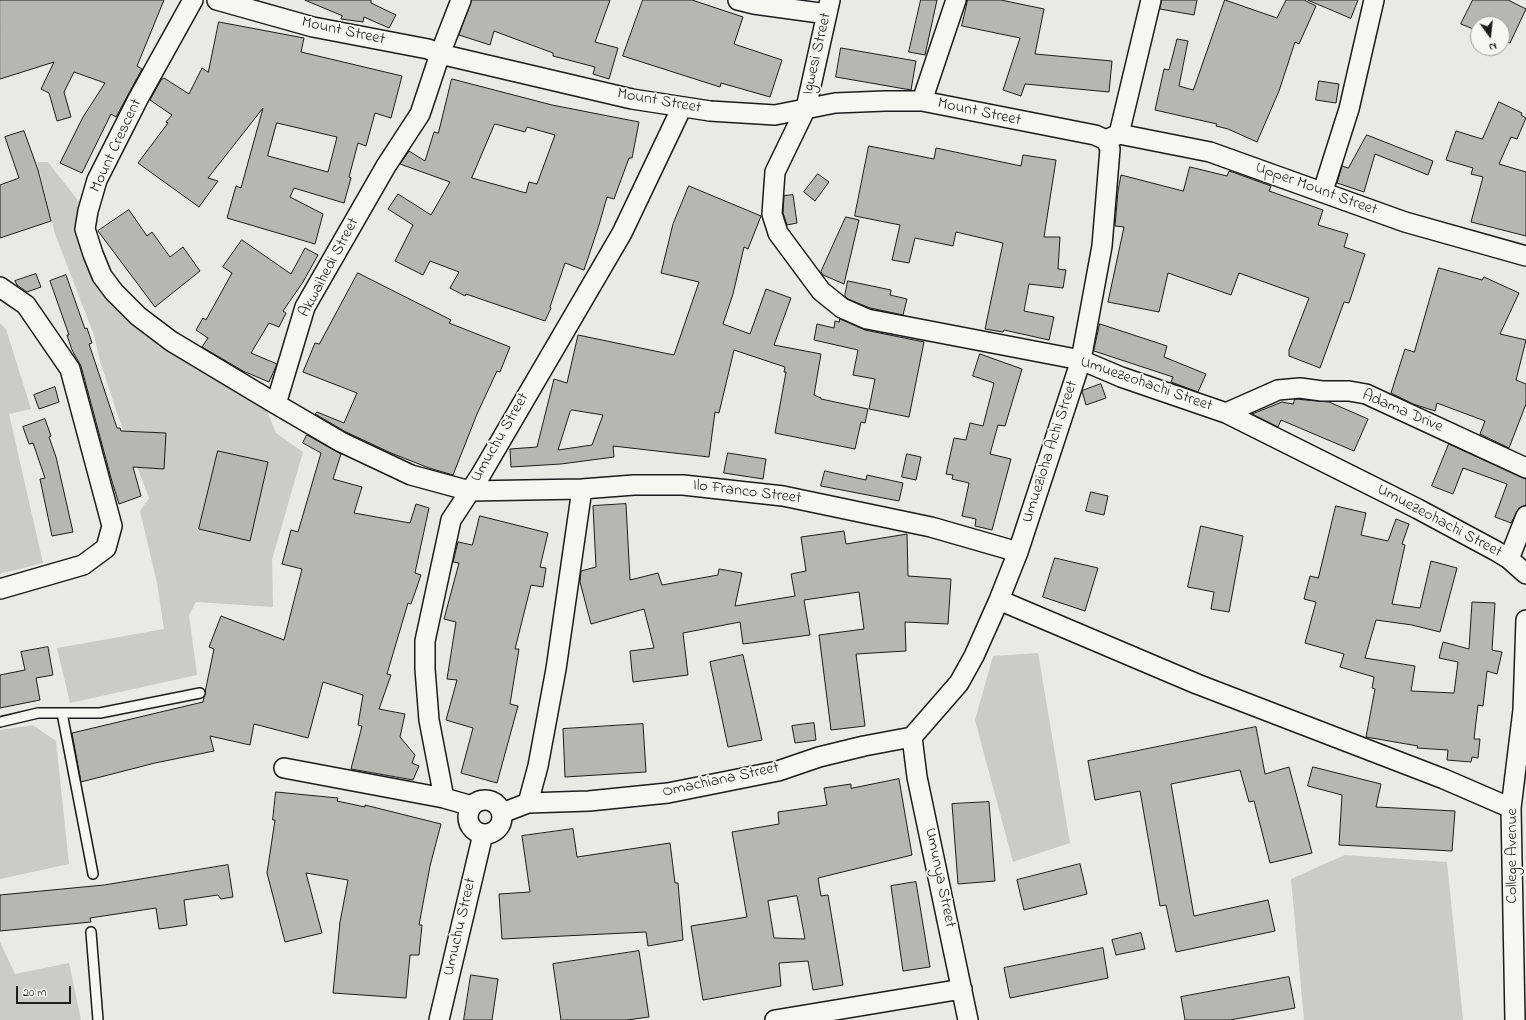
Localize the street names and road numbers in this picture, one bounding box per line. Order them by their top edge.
street label: Igwesi Street [799,11,837,97]
street label: Mount Street [300,14,386,50]
street label: Mount Street [616,85,702,119]
street label: Mount Street [936,95,1022,131]
street label: Mount Crescent [87,96,147,196]
street label: Upper Mount Street [1252,159,1380,221]
street label: Akwaihedi Street [296,215,364,321]
street label: Umuezeohachi Street [1077,353,1215,417]
street label: Umuezioha Achi Street [1019,379,1083,525]
street label: Adama Drive [1359,386,1445,438]
street label: Umuchu Street [468,390,534,486]
street label: Ilo Franco Street [692,477,802,509]
street label: Umuezeohachi Street [1373,481,1505,563]
street label: Omachiana Street [661,759,781,803]
street label: College Avenue [1503,808,1523,904]
street label: Umunya Street [919,826,959,930]
street label: Umuchu Street [440,876,482,978]

